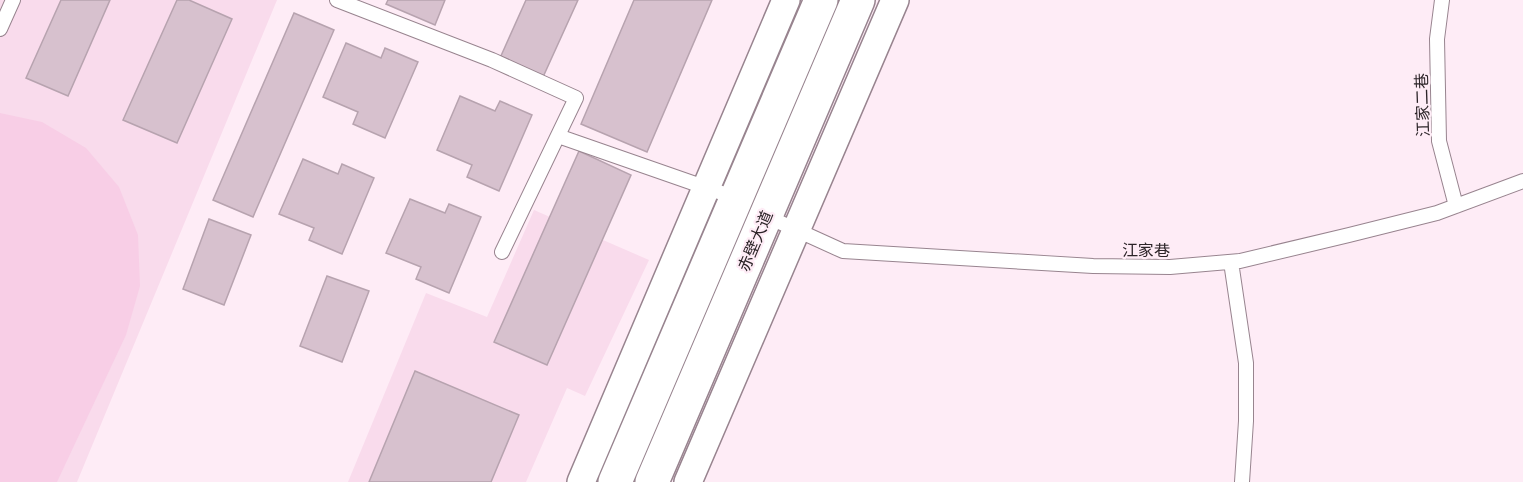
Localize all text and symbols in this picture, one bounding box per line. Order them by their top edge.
street label: 江家二巷 [1412,73,1433,137]
street label: 赤壁大道 [734,208,777,274]
street label: 江家巷 [1122,241,1170,260]

